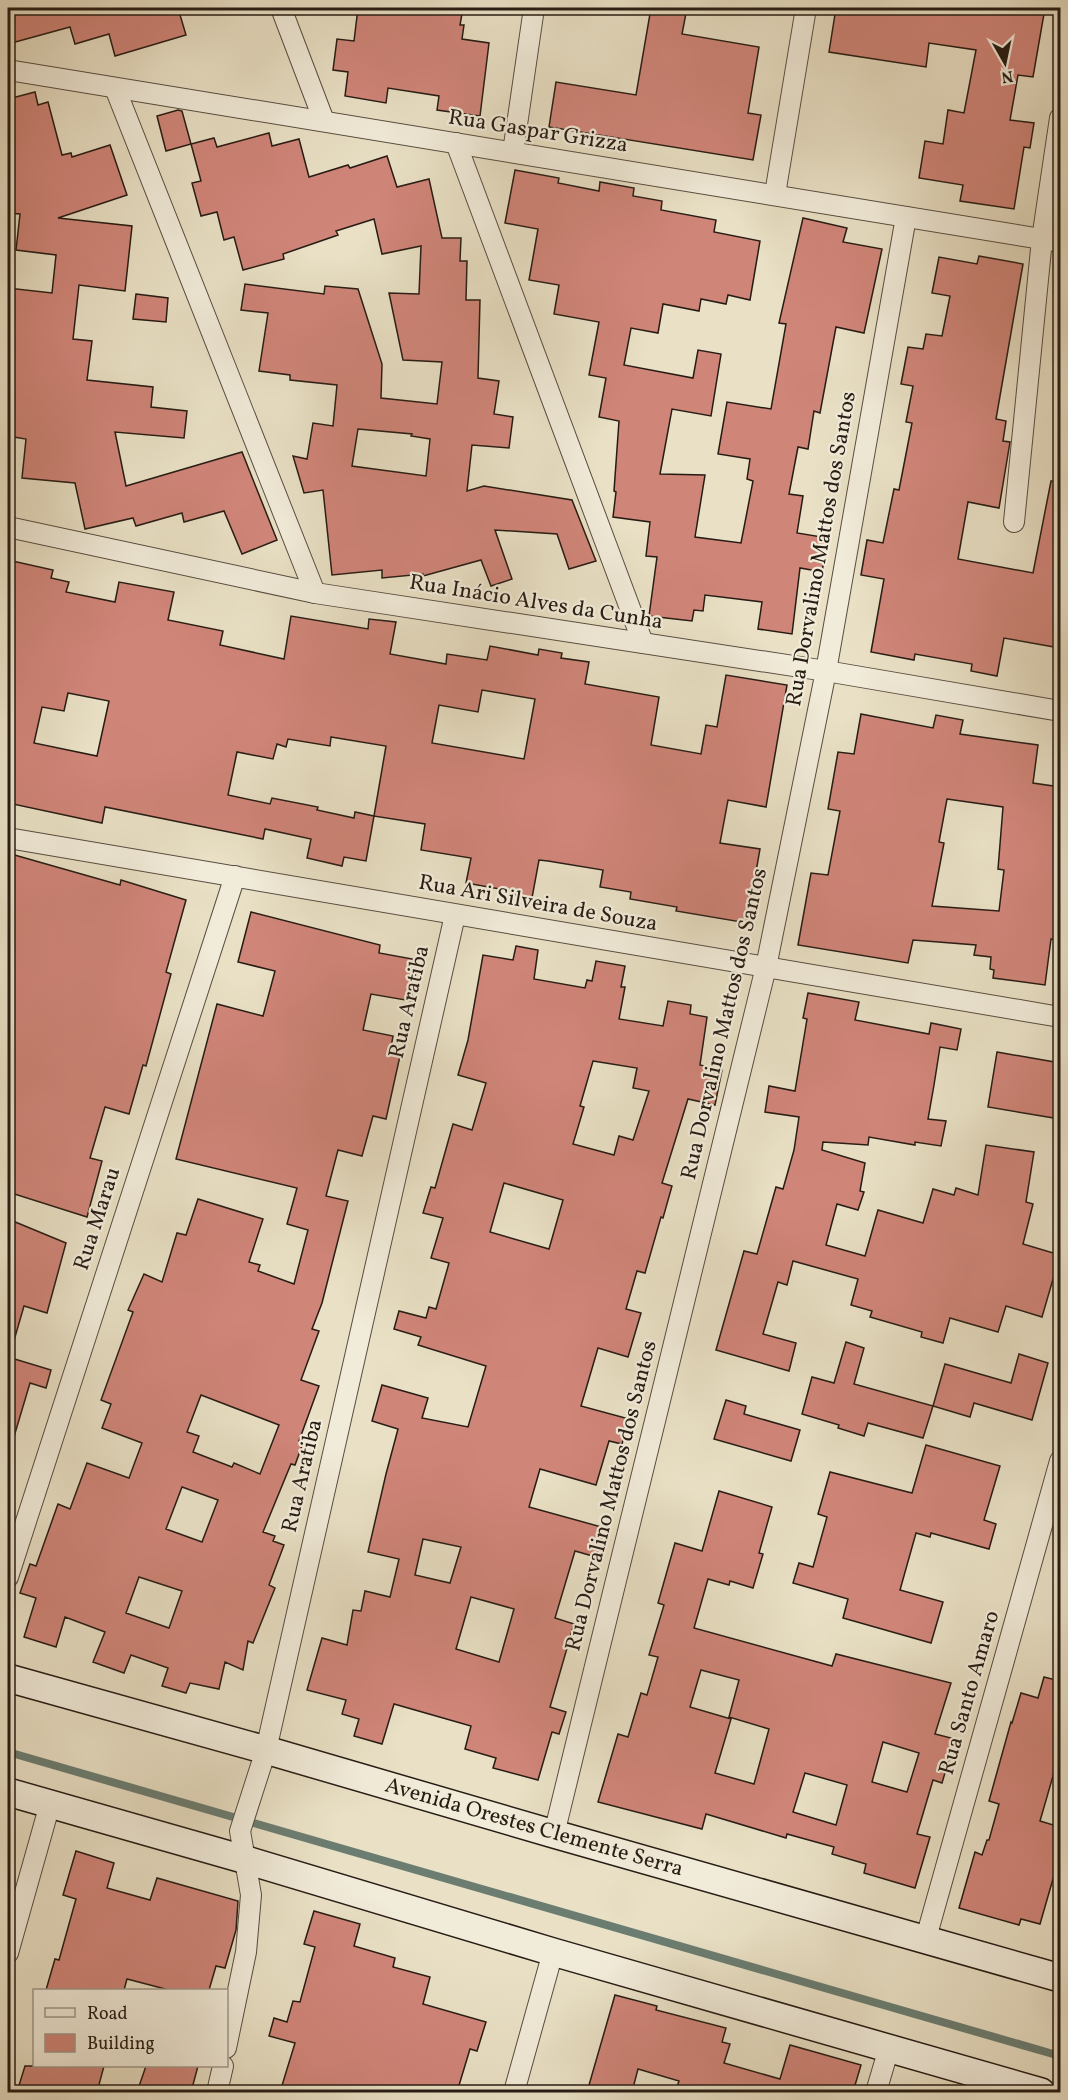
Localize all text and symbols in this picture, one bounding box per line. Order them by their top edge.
north arrow [975,33,1035,93]
text: N [999,64,1014,88]
street label: Rua Gaspar Grizza [446,103,630,162]
street label: Rua Dorvalino Mattos dos Santos [779,389,865,709]
street label: Rua Inácio Alves da Cunha [407,568,665,638]
street label: Rua Dorvalino Mattos dos Santos [674,865,776,1183]
street label: Rua Ari Silveira de Souza [416,868,660,940]
street label: Rua Aratiba [382,942,438,1062]
street label: Rua Marau [67,1163,129,1275]
street label: Rua Dorvalino Mattos dos Santos [558,1337,666,1655]
street label: Rua Aratiba [275,1416,331,1536]
street label: Rua Santo Amaro [932,1607,1008,1779]
street label: Avenida Orestes Clemente Serra [381,1770,687,1886]
legend [33,1989,228,2067]
text: Road [87,2002,128,2027]
text: Building [87,2032,155,2057]

